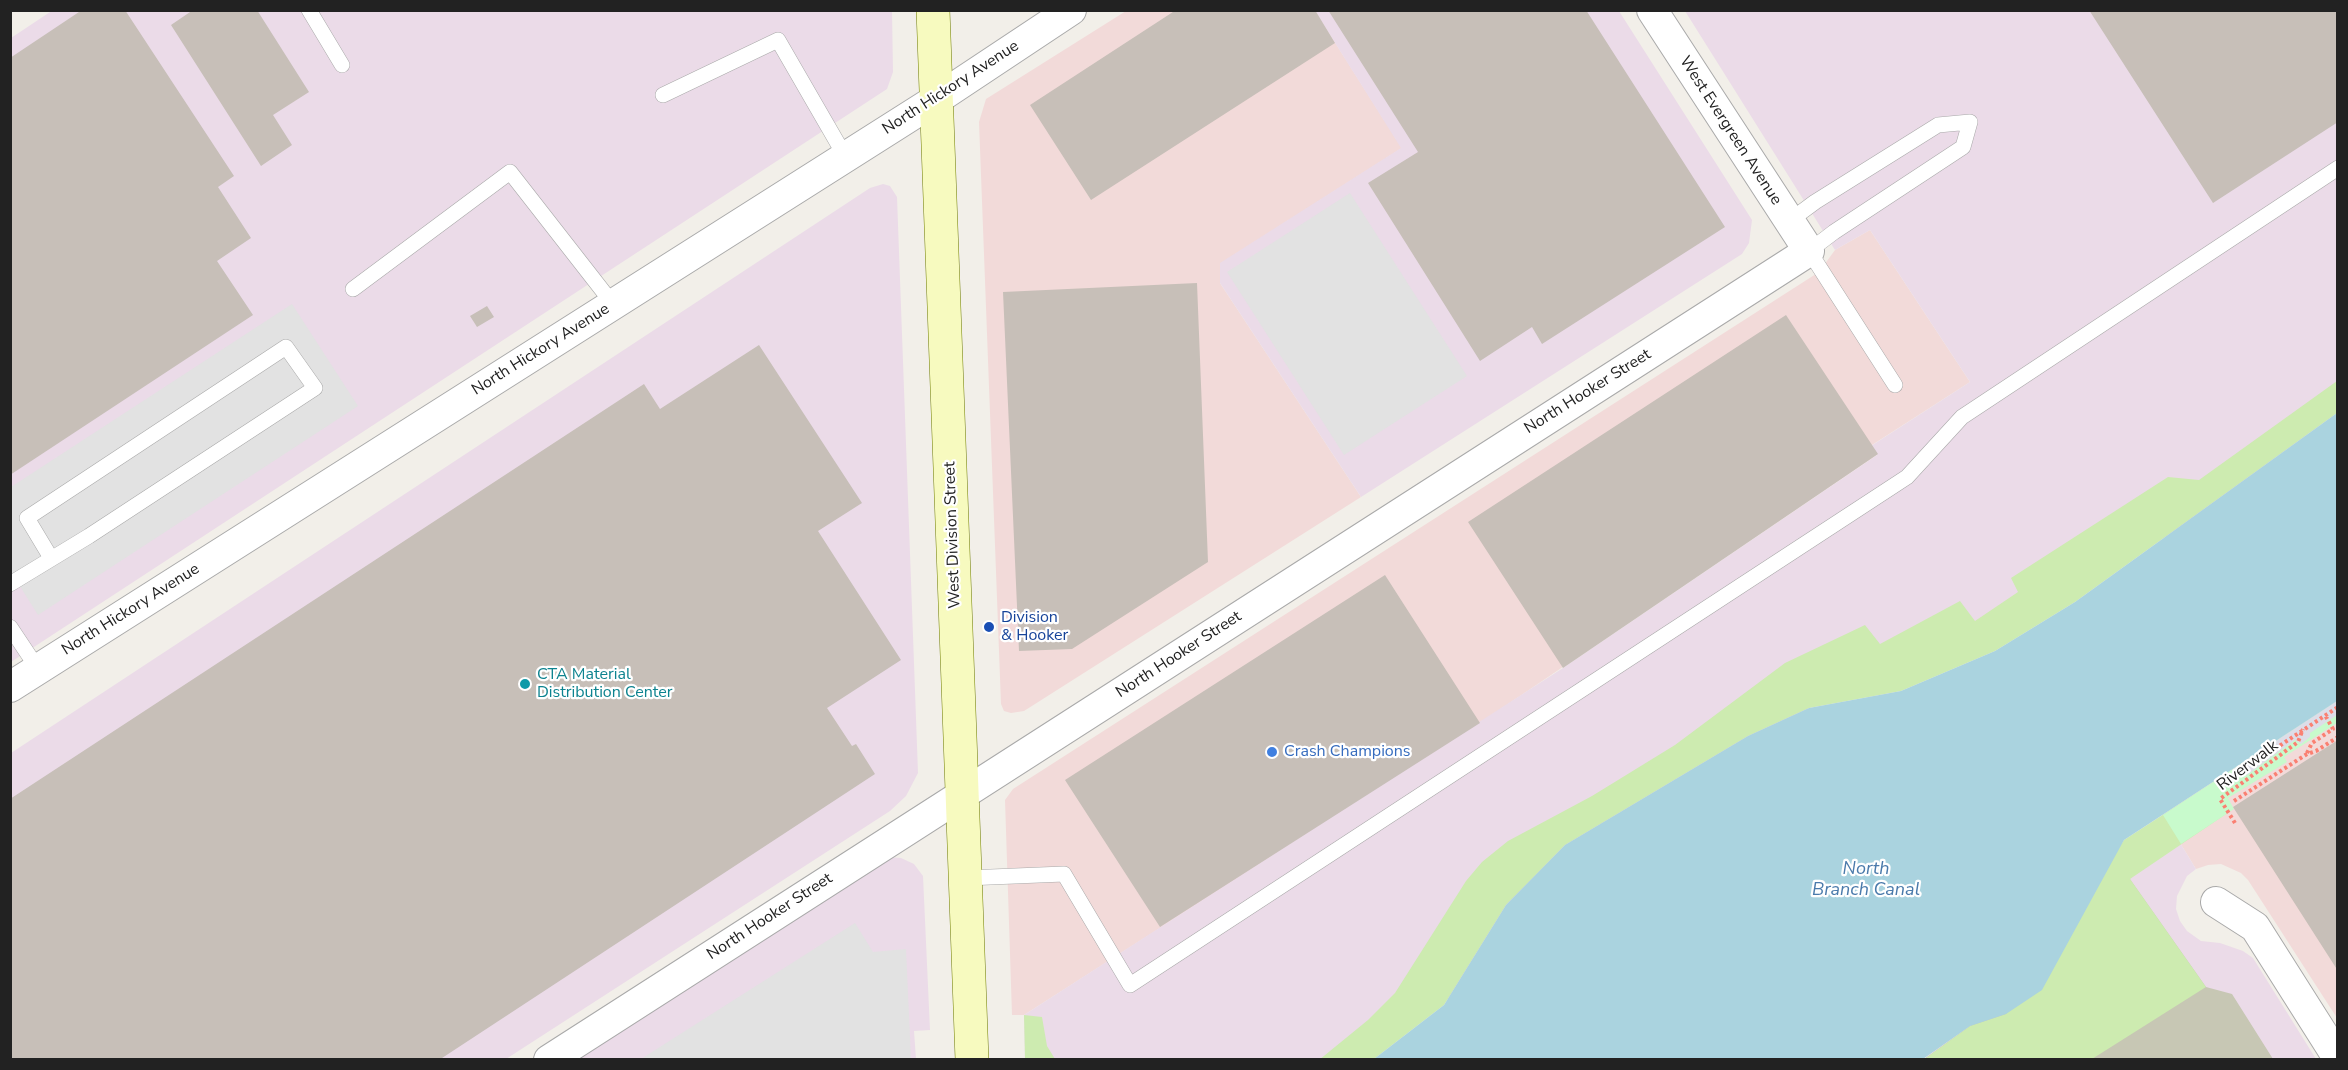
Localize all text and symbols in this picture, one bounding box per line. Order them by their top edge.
street label: North Hickory Avenue [879,37,1023,139]
street label: West Evergreen Avenue [1675,53,1785,209]
street label: North Hickory Avenue [469,300,613,400]
street label: North Hooker Street [1521,345,1655,439]
street label: West Division Street [941,461,965,609]
street label: North Hickory Avenue [59,560,203,660]
street label: North Hooker Street [1113,607,1245,703]
place label: Division & Hooker [1001,608,1068,646]
marker: Division & Hooker [982,620,996,634]
place label: CTA Material Distribution Center [537,665,673,703]
marker: CTA Material Distribution Center [518,677,532,691]
street label: Riverwalk [2214,737,2282,795]
place label: Crash Champions [1284,742,1411,762]
marker: Crash Champions [1265,745,1279,759]
water label: North Branch Canal [1812,859,1920,902]
street label: North Hooker Street [704,869,836,965]

